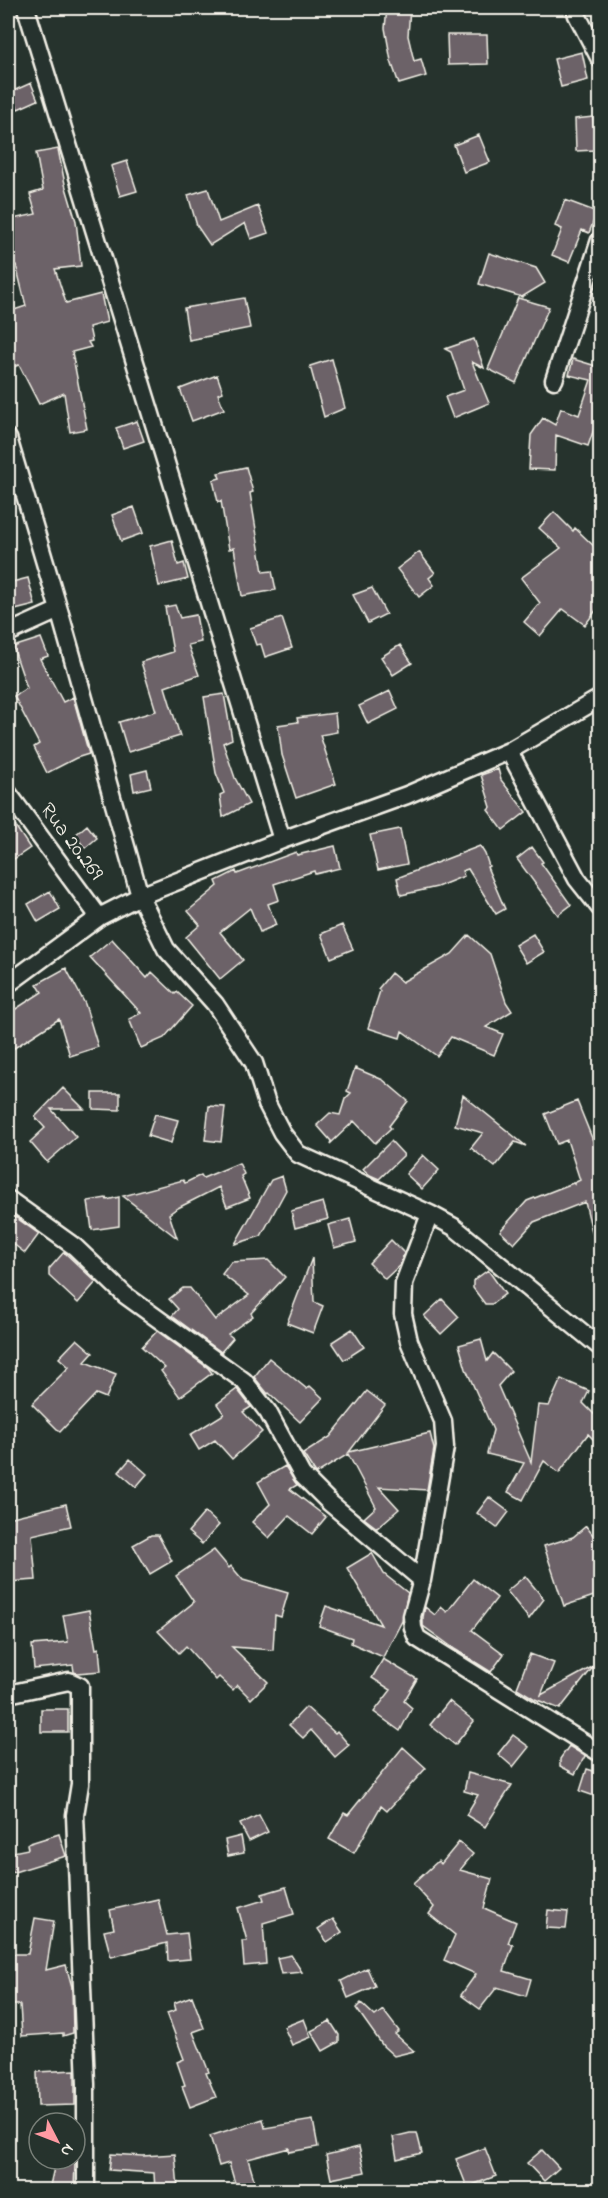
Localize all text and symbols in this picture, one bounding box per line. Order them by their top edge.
street label: Rua 20.269 [32,797,110,887]
north arrow [27,2111,87,2171]
text: N [54,2138,79,2162]

